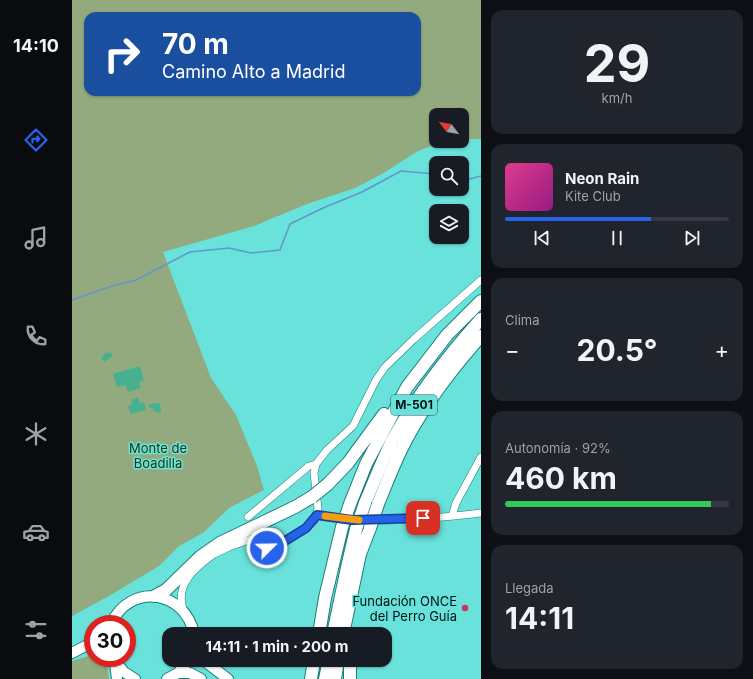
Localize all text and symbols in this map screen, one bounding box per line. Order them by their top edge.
text: 70 m [162,27,229,61]
icon: right [96,28,148,80]
text: 29 [584,32,650,95]
text: 14:10 [13,35,59,56]
text: Camino Alto a Madrid [162,61,345,82]
text: km/h [602,90,632,106]
north arrow [429,108,469,148]
map controls [429,108,469,244]
icon: directions [22,126,50,154]
button: search [429,156,469,196]
text: Neon Rain [565,169,639,188]
text: Kite Club [565,188,621,204]
button: layers [429,204,469,244]
icon: music [22,224,50,252]
icon: previous [531,227,553,249]
icon: pause [606,227,628,249]
icon: next [681,227,703,249]
text: Clima [505,312,539,328]
icon: phone [22,322,50,350]
text: 20.5° [577,332,657,368]
text: − [505,337,520,363]
text: + [714,337,729,363]
road number: M-501 [391,395,437,415]
icon: climate [22,420,50,448]
park label: Monte de Boadilla [129,440,187,471]
text: Autonomía · 92% [505,440,611,456]
text: 460 km [505,460,617,496]
pin [406,501,440,535]
icon: arrive [412,507,434,529]
icon: car [22,518,50,546]
position arrow [246,527,288,569]
text: Llegada [505,580,554,596]
place label: Fundación ONCE del Perro Guía [352,593,457,624]
text: 14:11 [505,600,574,636]
marker: Fundación ONCE del Perro Guía [460,603,470,613]
speed limit sign: 30 [84,615,136,667]
icon: filters [22,616,50,644]
text: 14:11 · 1 min · 200 m [206,637,348,656]

